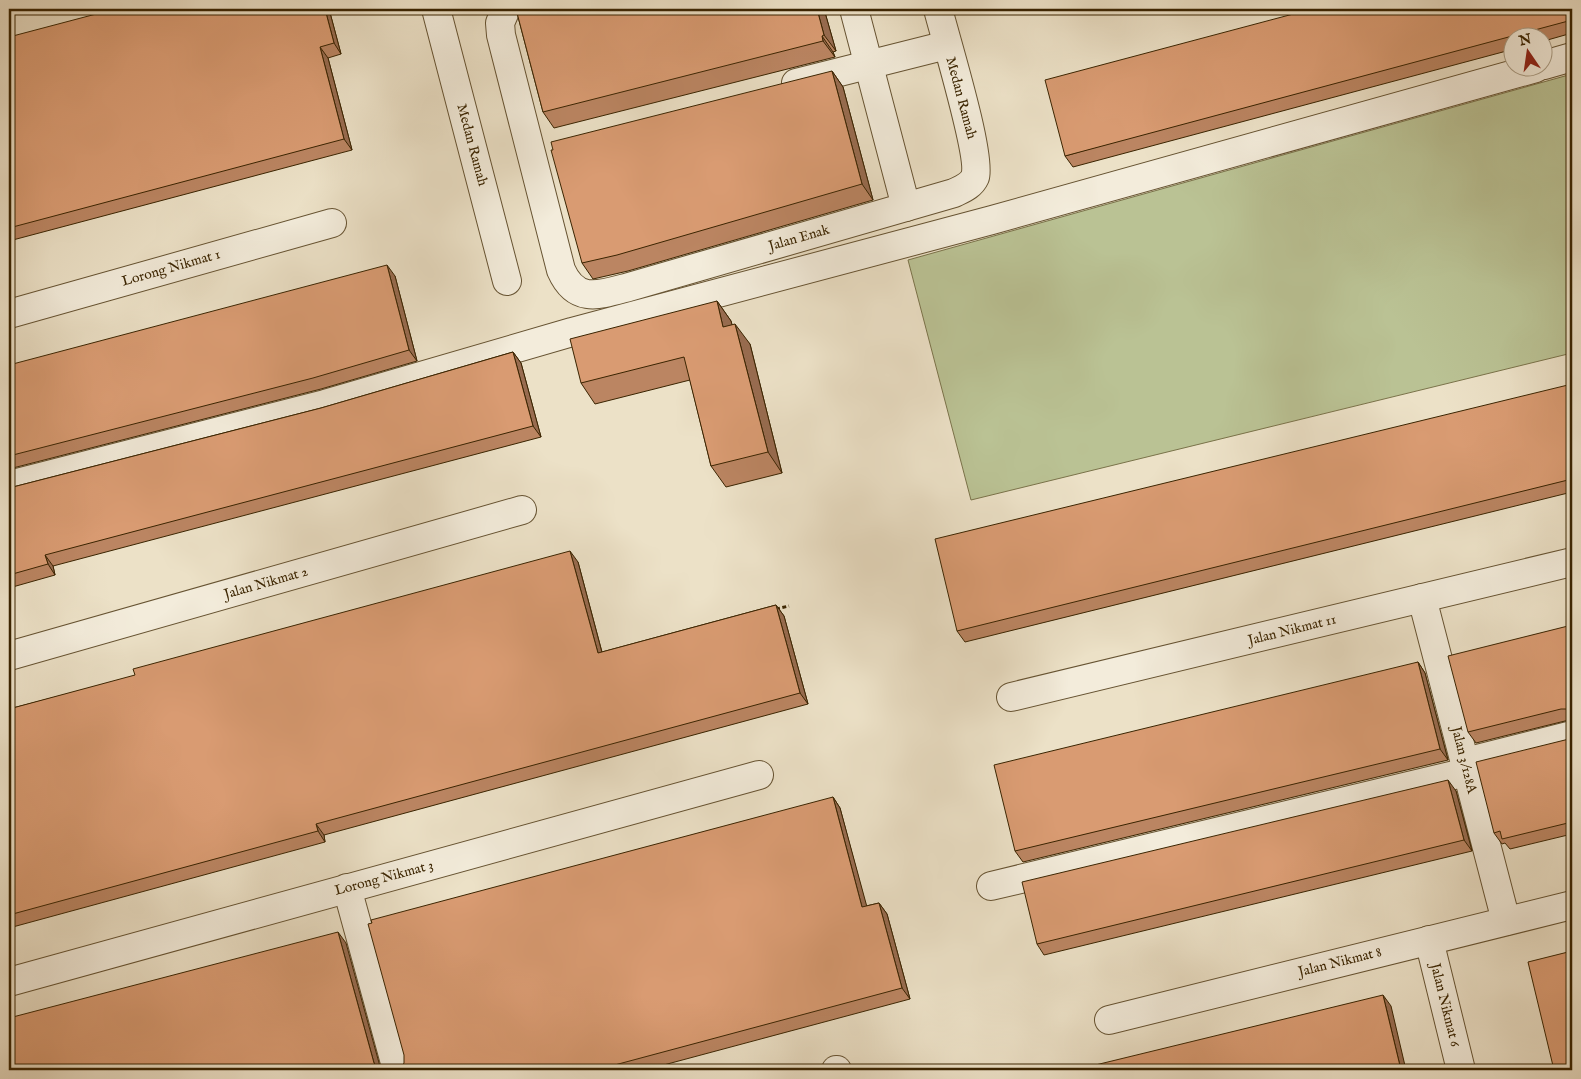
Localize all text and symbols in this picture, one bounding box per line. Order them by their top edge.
north arrow [1504,28,1554,78]
text: N [1516,30,1533,51]
street label: Medan Ramah [941,55,981,142]
street label: Medan Ramah [452,102,492,189]
street label: Jalan Enak [765,221,832,256]
street label: Lorong Nikmat 1 [120,245,222,291]
street label: Jalan Nikmat 2 [220,562,310,604]
street label: Jalan Nikmat 11 [1244,610,1338,650]
street label: Jalan 3/128A [1446,723,1481,796]
street label: Lorong Nikmat 3 [333,856,435,900]
street label: Jalan Nikmat 8 [1295,943,1384,982]
street label: Jalan Nikmat 6 [1425,959,1464,1050]

